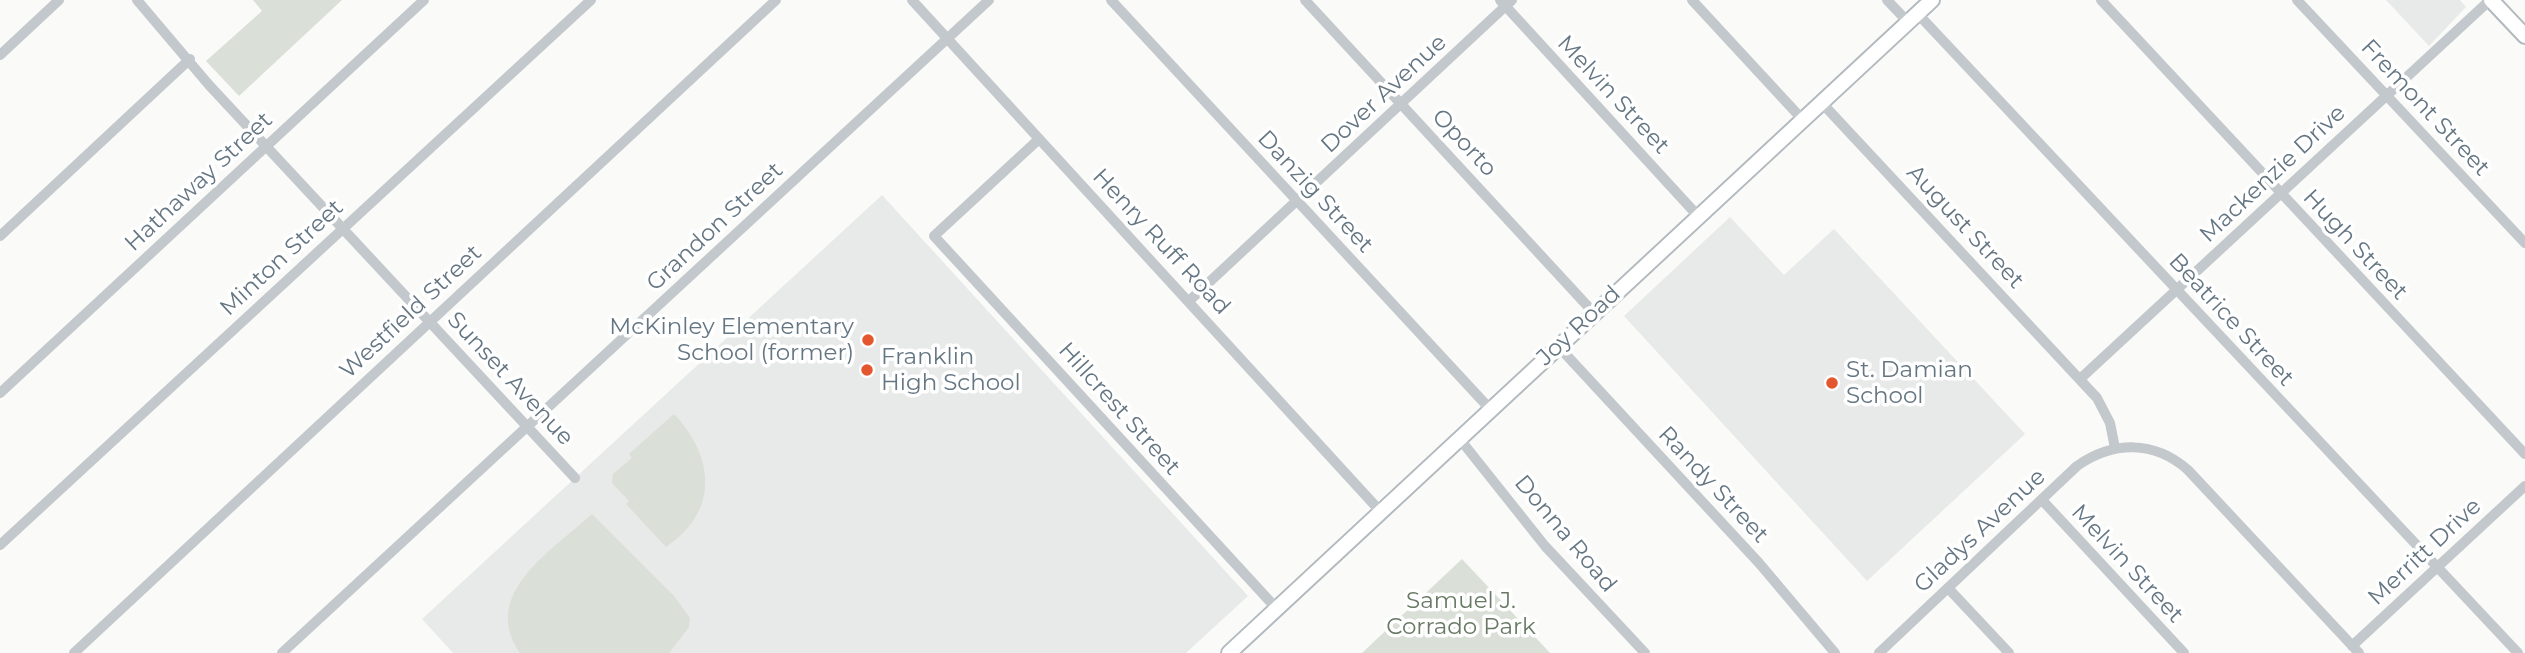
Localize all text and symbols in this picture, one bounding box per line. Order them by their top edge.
street label: Dover Avenue [1316,29,1452,159]
street label: Melvin Street [1551,30,1675,160]
street label: Fremont Street [2355,34,2495,182]
street label: Mackenzie Drive [2194,99,2352,249]
street label: Oporto [1426,104,1502,182]
street label: Hathaway Street [120,107,278,257]
street label: Danzig Street [1251,125,1379,259]
street label: Grandon Street [641,157,789,297]
street label: August Street [1901,159,2029,295]
street label: Henry Ruff Road [1086,163,1236,321]
street label: Hugh Street [2297,184,2413,306]
street label: Minton Street [215,194,349,322]
street label: Westfield Street [334,239,488,385]
street label: Beatrice Street [2163,248,2299,392]
street label: Joy Road [1531,280,1627,372]
street label: Sunset Avenue [441,307,579,451]
place label: McKinley Elementary School (former) [609,313,854,367]
marker: McKinley Elementary School (former) [860,332,876,348]
street label: Hillcrest Street [1052,337,1186,481]
place label: Franklin High School [881,343,1021,397]
place label: St. Damian School [1846,356,1973,410]
marker: Franklin High School [859,362,875,378]
marker: St. Damian School [1824,375,1840,391]
street label: Randy Street [1652,421,1774,549]
street label: Gladys Avenue [1909,463,2051,599]
street label: Donna Road [1508,470,1622,598]
street label: Merritt Drive [2363,493,2487,611]
street label: Melvin Street [2065,499,2189,629]
park label: Samuel J. Corrado Park [1386,587,1536,641]

